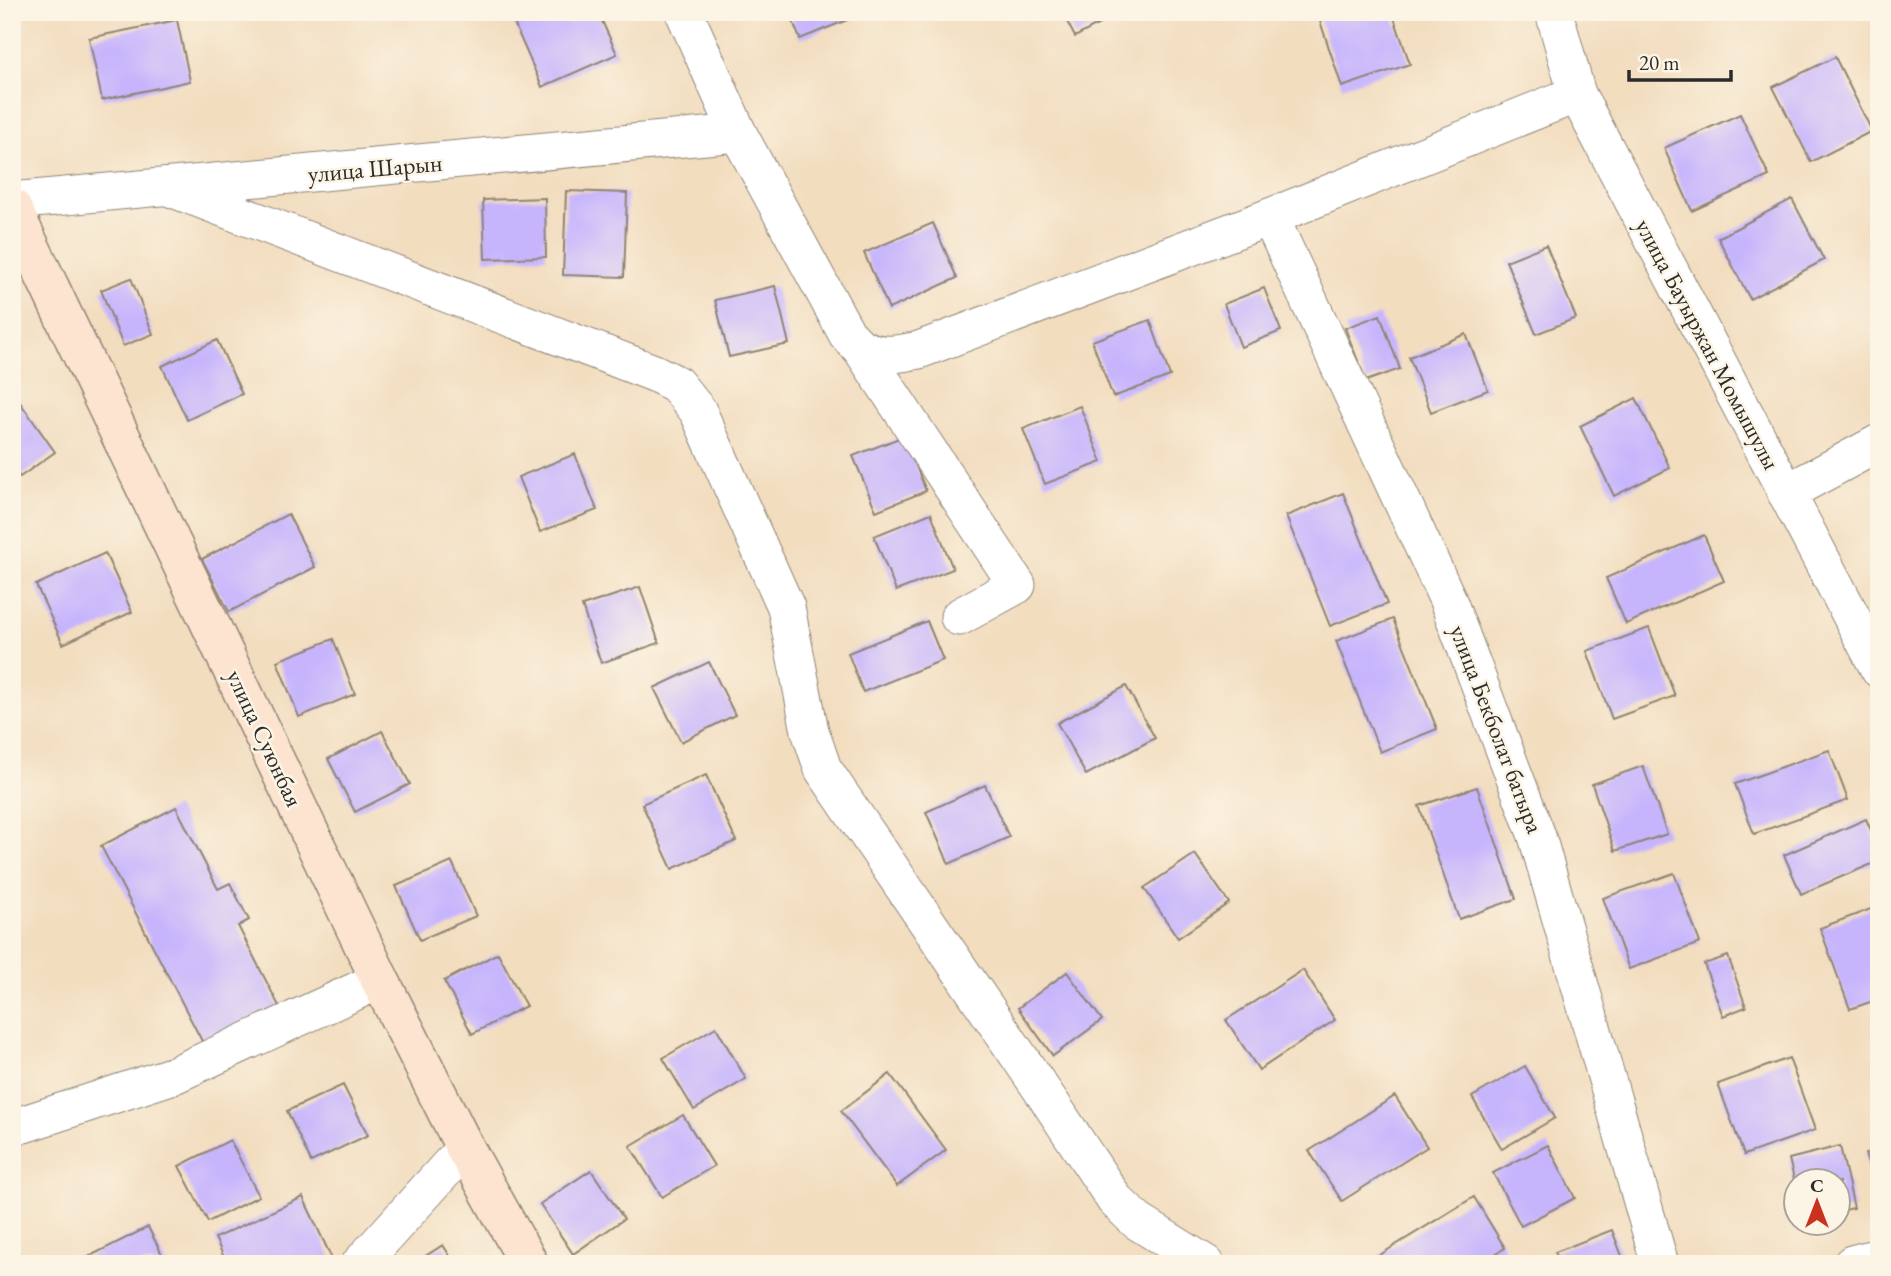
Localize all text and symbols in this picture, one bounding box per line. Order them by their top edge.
scale bar [1629,38,1730,82]
text: 20 m [1639,49,1680,76]
street label: улица Шарын [306,147,444,189]
street label: улица Бауыржан Момышулы [1629,213,1788,475]
street label: улица Бекболат батыра [1443,620,1551,838]
street label: улица Суюнбая [220,664,310,812]
north arrow [1783,1168,1853,1238]
text: С [1810,1173,1824,1198]

